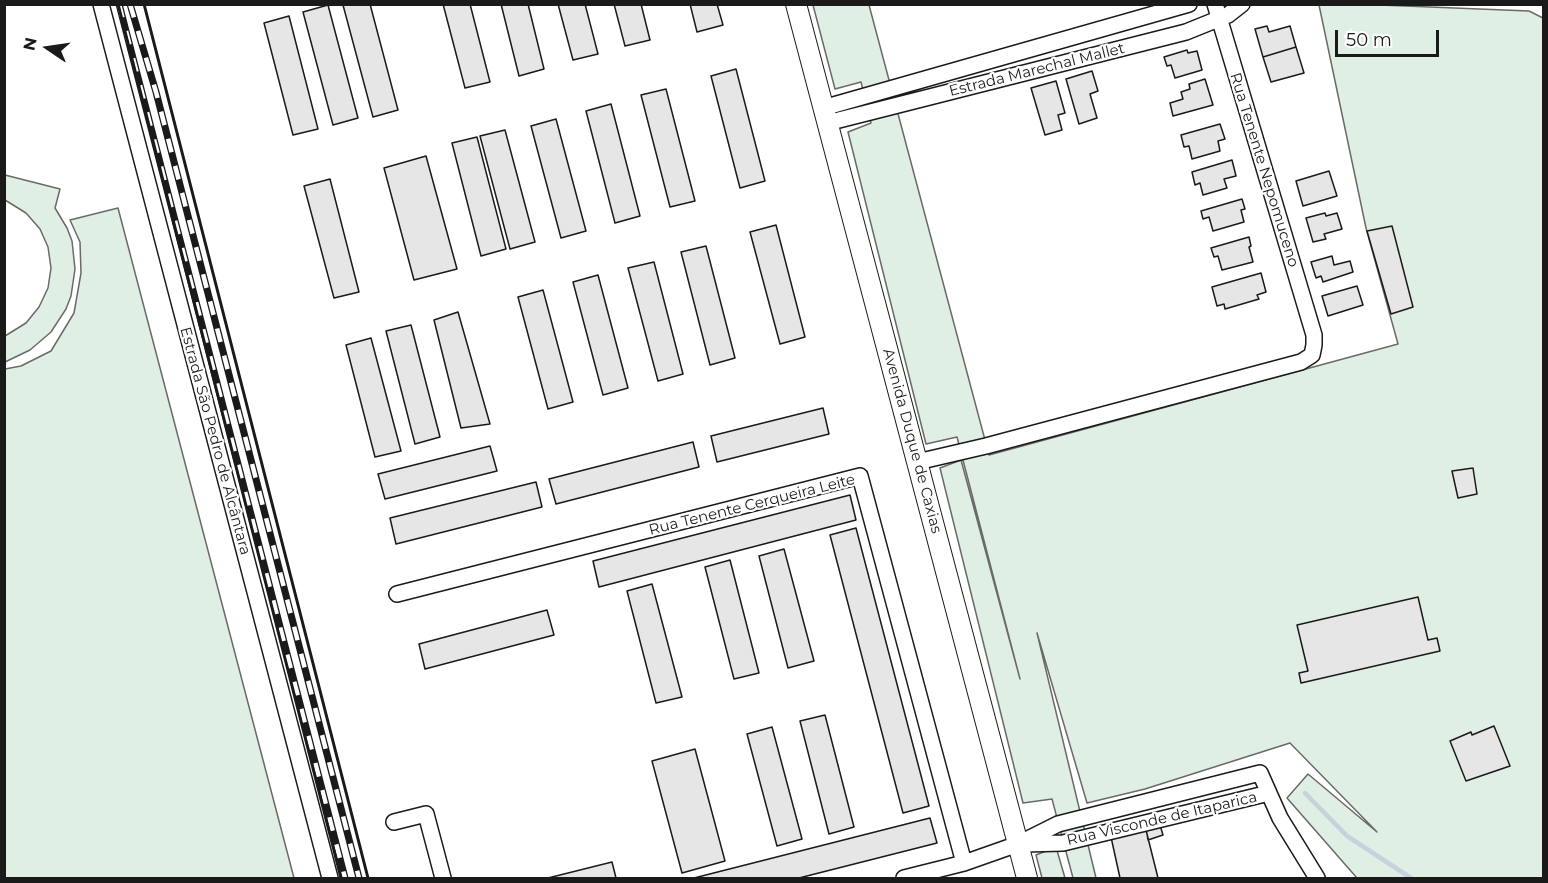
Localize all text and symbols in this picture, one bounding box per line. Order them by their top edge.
north arrow [18,18,78,78]
scale bar [1338,18,1442,56]
text: 50 m [1346,29,1392,51]
text: N [19,35,41,52]
street label: Estrada Marechal Mallet [947,39,1127,101]
street label: Rua Tenente Nepomuceno [1226,71,1302,269]
street label: Estrada São Pedro de Alcântara [176,325,254,557]
street label: Avenida Duque de Caxias [879,346,945,536]
street label: Rua Tenente Cerqueira Leite [647,471,857,539]
street label: Rua Visconde de Itaparica [1065,788,1259,850]

